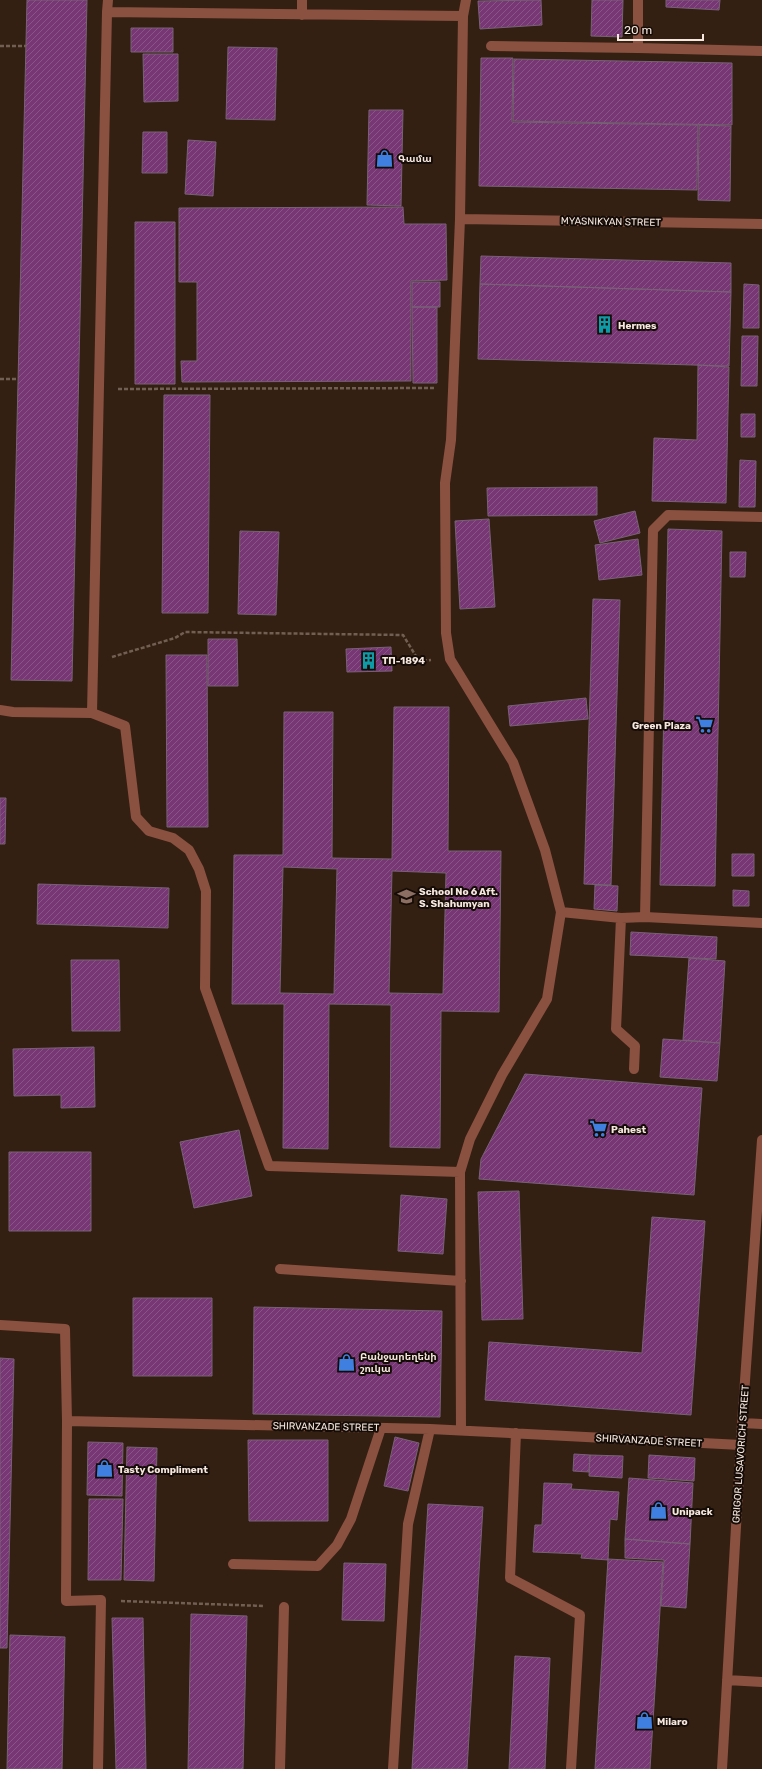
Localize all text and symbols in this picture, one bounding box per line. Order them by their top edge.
scale bar [618,16,703,42]
text: 20 m [624,23,652,37]
shop icon: Գամա [375,148,395,168]
place label: Գամա [398,153,432,165]
street label: MYASNIKYAN STREET [561,215,662,229]
building icon: Hermes [595,315,615,335]
place label: Hermes [618,320,657,332]
building icon: ТП-1894 [359,650,379,670]
place label: ТП-1894 [382,655,425,667]
supermarket icon: Green Plaza [694,715,714,735]
place label: Green Plaza [632,720,691,732]
place label: School No 6 Aft. S. Shahumyan [419,886,498,910]
school or university icon: School No 6 Aft. S. Shahumyan [396,887,416,907]
supermarket icon: Pahest [588,1119,608,1139]
place label: Pahest [611,1124,646,1136]
place label: Բանջարեղենի շուկա [360,1351,437,1375]
shop icon: Բանջարեղենի շուկա [337,1352,357,1372]
street label: GRIGOR LUSAVORICH STREET [730,1384,752,1524]
street label: SHIRVANZADE STREET [273,1420,380,1434]
street label: SHIRVANZADE STREET [595,1432,703,1450]
shop icon: Tasty Compliment [95,1459,115,1479]
place label: Tasty Compliment [118,1464,208,1476]
shop icon: Unipack [649,1501,669,1521]
place label: Unipack [672,1506,713,1518]
shop icon: Milaro [634,1711,654,1731]
place label: Milaro [657,1716,688,1728]

